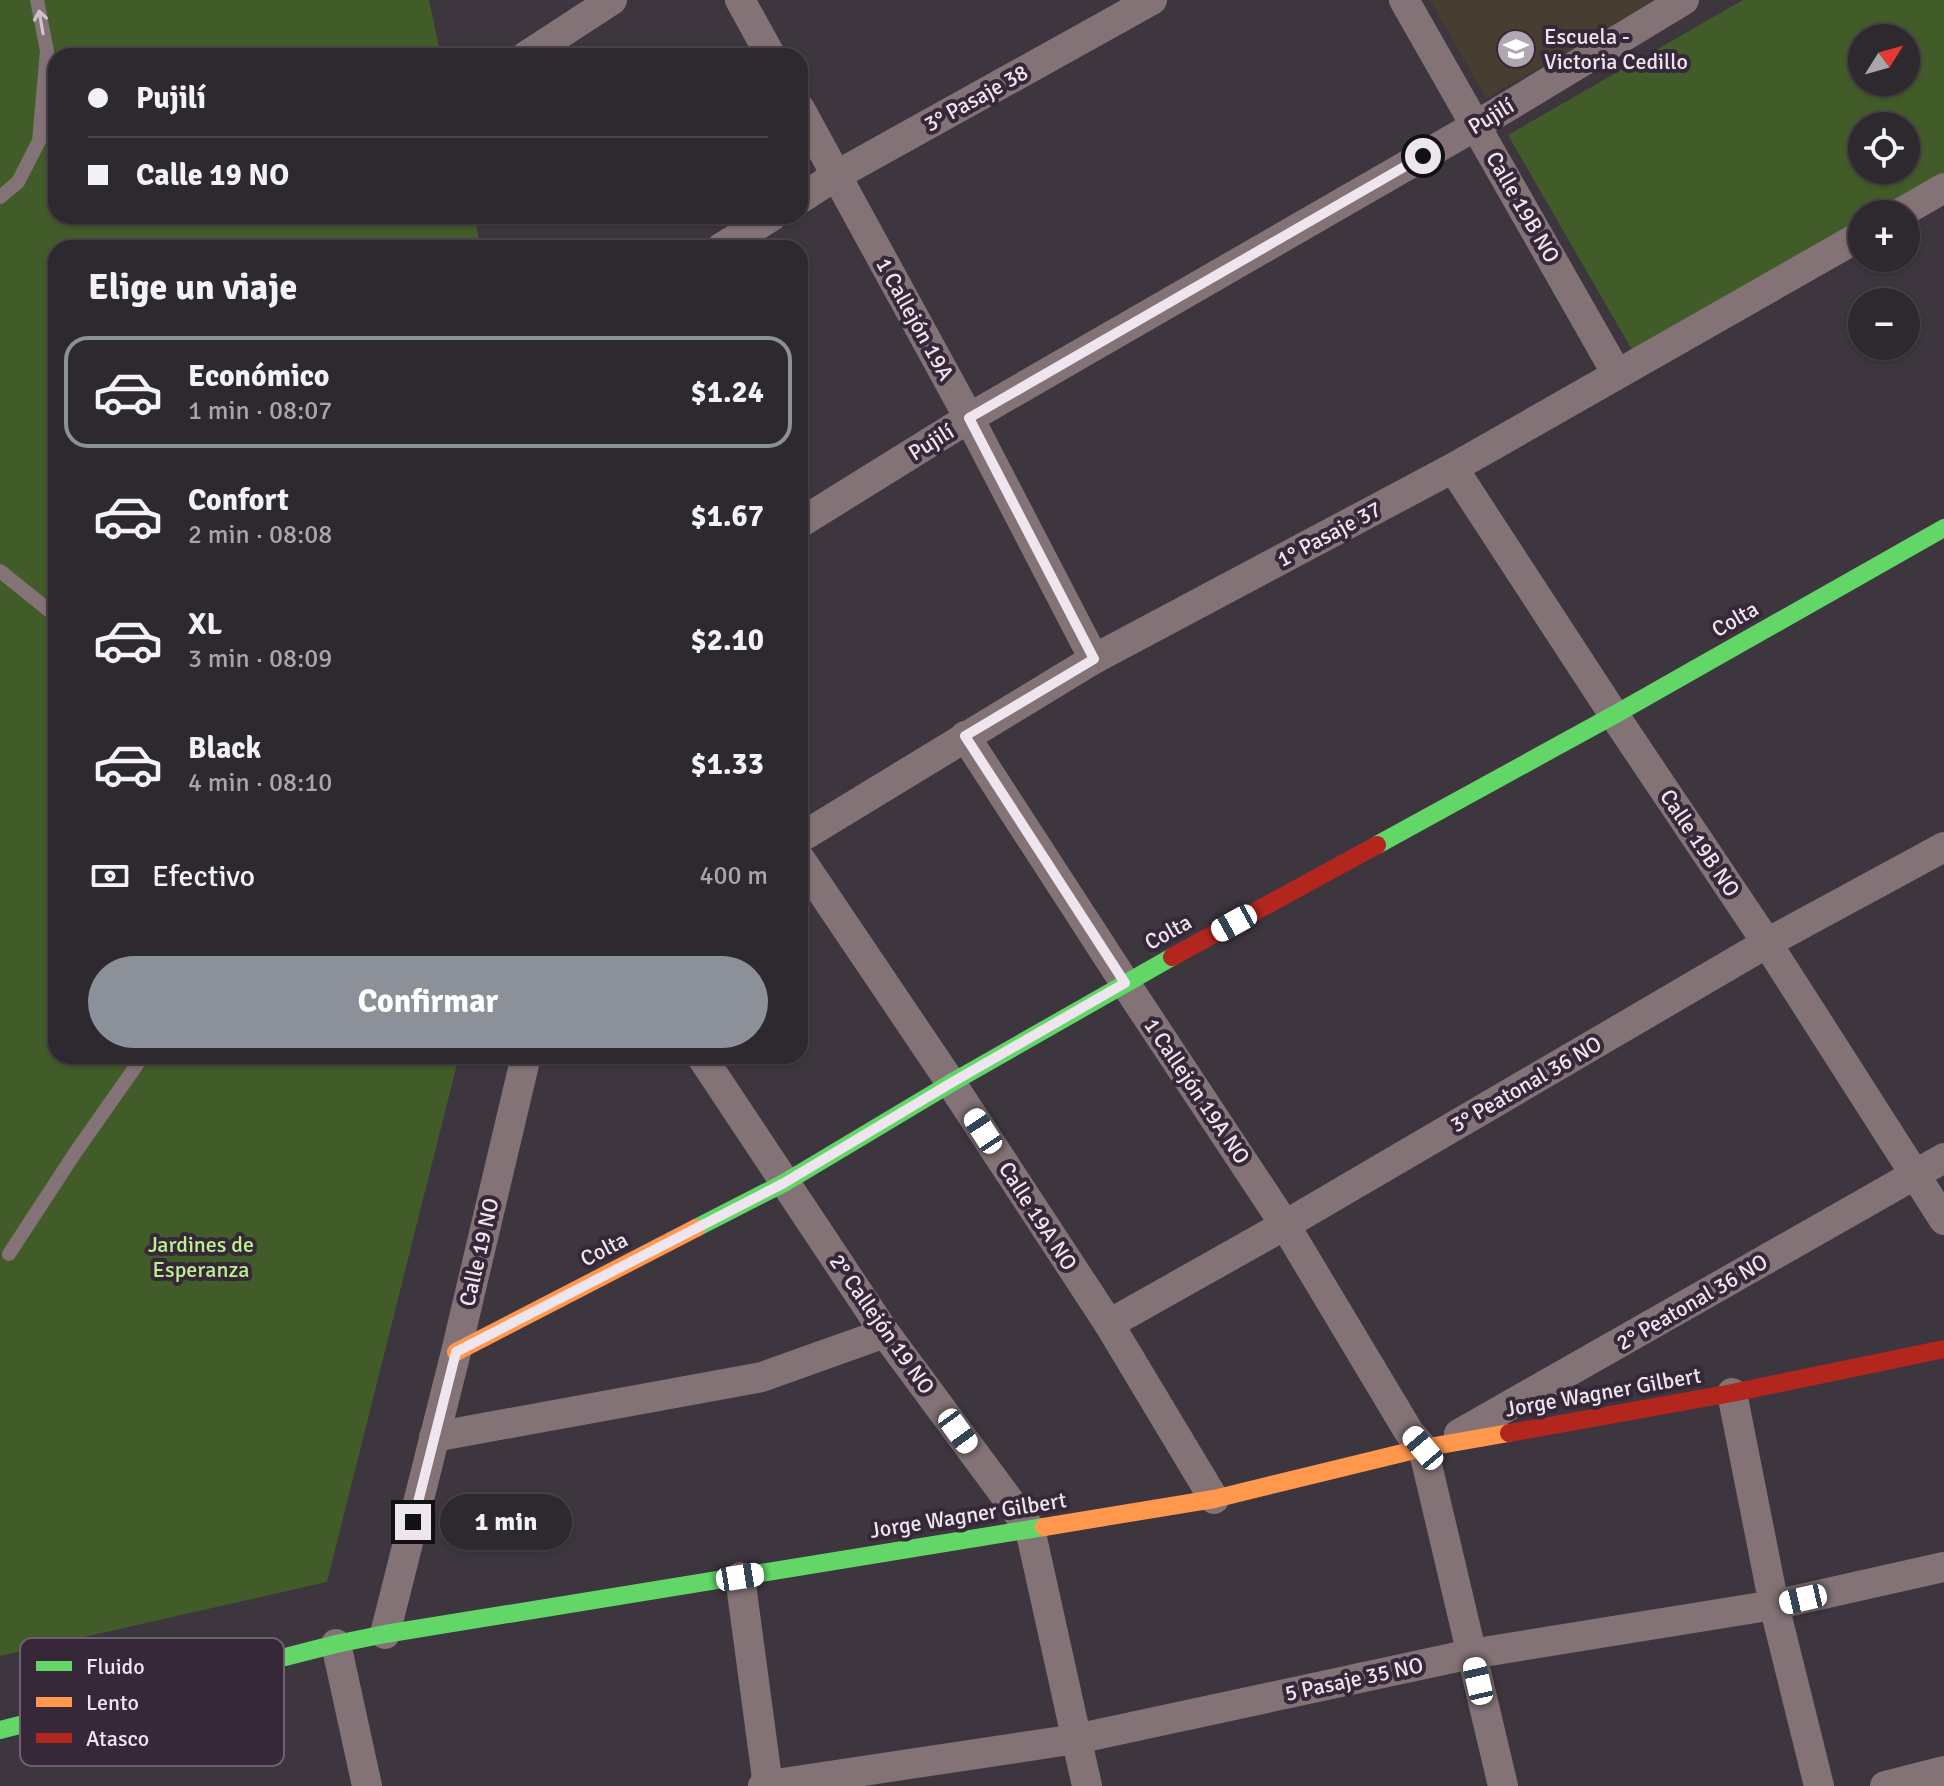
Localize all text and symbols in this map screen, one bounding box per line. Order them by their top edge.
one-way arrow [33,9,48,35]
place label: Escuela - Victoria Cedillo [1544,23,1688,75]
north arrow [1848,24,1920,96]
map controls [1848,24,1920,360]
school or university icon: Escuela - Victoria Cedillo [1495,28,1537,70]
street label: 3° Pasaje 38 [919,58,1033,138]
text: Pujilí [136,80,206,117]
street label: Pujilí [1463,92,1519,140]
button: locate [1848,112,1920,184]
route start [1405,138,1441,174]
street label: Calle 19B NO [1480,147,1566,267]
text: Calle 19 NO [136,157,289,194]
button: + [1848,200,1920,272]
street label: 1 Callejón 19A [870,253,960,386]
text: Elige un viaje [88,265,297,310]
button: − [1848,288,1920,360]
icon: car [92,356,164,428]
text: Económico [188,358,330,395]
text: $1.24 [691,374,764,411]
text: 1 min · 08:07 [188,395,332,427]
street label: Pujilí [903,418,959,466]
icon: car [92,480,164,552]
text: Confort [188,482,289,519]
street label: 1° Pasaje 37 [1272,495,1386,573]
text: $1.67 [691,498,764,535]
text: 2 min · 08:08 [188,519,332,551]
street label: Colta [1707,595,1763,643]
icon: car [92,604,164,676]
text: XL [188,606,222,643]
text: $2.10 [691,622,764,659]
text: 3 min · 08:09 [188,643,332,675]
icon: car [92,728,164,800]
text: Black [188,730,261,767]
text: $1.33 [691,746,764,783]
text: 4 min · 08:10 [188,767,332,799]
street label: Calle 19B NO [1654,784,1746,902]
icon: cash [88,854,132,898]
text: Efectivo [152,858,255,895]
text: 400 m [699,860,768,892]
car [1207,901,1261,945]
street label: Colta [1140,908,1196,956]
button: Confirmar [88,956,768,1048]
street label: 1 Callejón 19A NO [1138,1013,1256,1169]
street label: 3° Peatonal 36 NO [1446,1030,1606,1138]
car [960,1104,1006,1158]
street label: Calle 19A NO [993,1157,1083,1275]
street label: Calle 19 NO [453,1195,505,1309]
street label: Colta [576,1226,632,1272]
park label: Jardines de Esperanza [148,1231,254,1283]
street label: 2° Peatonal 36 NO [1612,1248,1772,1356]
street label: 2° Callejón 19 NO [824,1249,940,1399]
street label: Jorge Wagner Gilbert [1503,1361,1703,1423]
car [934,1405,982,1457]
car [1398,1422,1448,1474]
street label: Jorge Wagner Gilbert [868,1486,1068,1544]
callout: 1 min [441,1494,573,1550]
route end [395,1504,431,1540]
text: 1 min [475,1506,537,1538]
car [714,1561,766,1593]
car [1777,1582,1829,1616]
legend [20,1638,284,1766]
street label: 5 Pasaje 35 NO [1282,1651,1426,1707]
text: Fluido [86,1653,145,1680]
car [1461,1655,1495,1707]
text: Lento [86,1689,139,1716]
text: Atasco [86,1725,149,1752]

